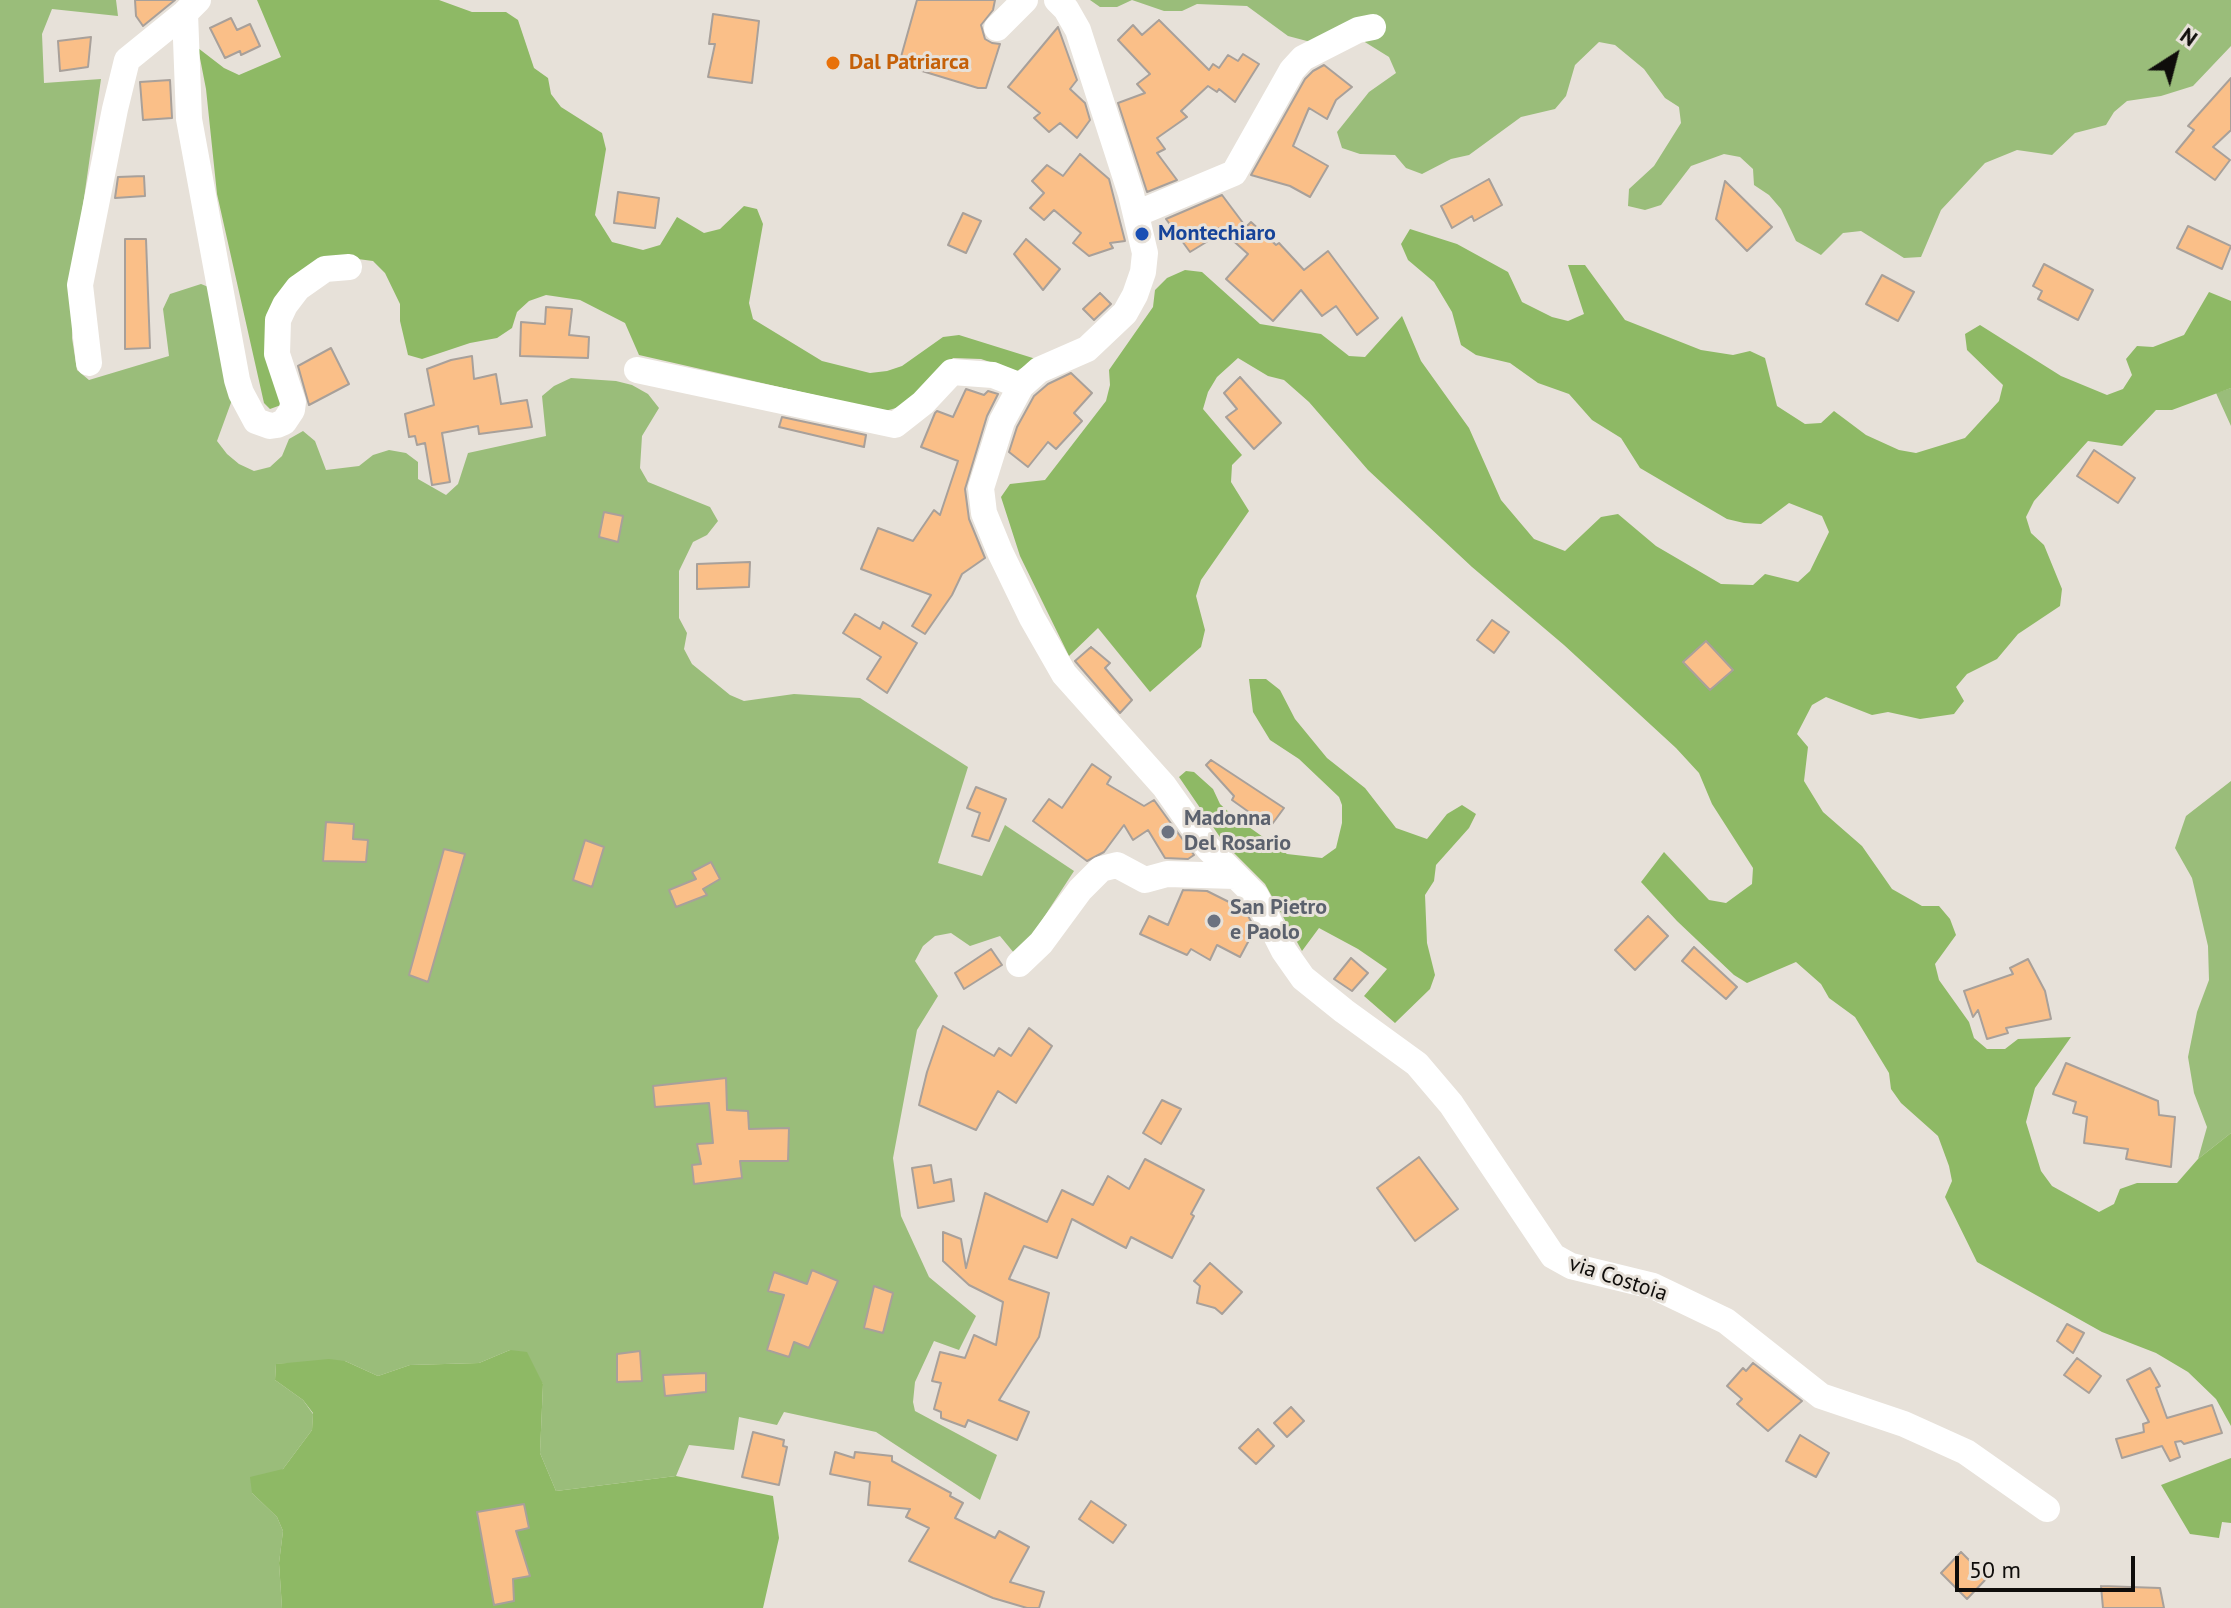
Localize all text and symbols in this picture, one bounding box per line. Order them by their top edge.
north arrow [2135,16,2215,96]
text: N [2175,21,2203,52]
place label: Dal Patriarca [849,50,969,76]
marker: Dal Patriarca [824,54,842,72]
place label: Montechiaro [1158,221,1276,247]
marker: Montechiaro [1133,225,1151,243]
place label: Madonna Del Rosario [1184,806,1291,858]
marker: Madonna Del Rosario [1159,823,1177,841]
place label: San Pietro e Paolo [1230,895,1327,946]
marker: San Pietro e Paolo [1205,912,1223,930]
street label: via Costoia [1565,1251,1671,1307]
scale bar [1959,1540,2139,1590]
text: 50 m [1969,1554,2021,1585]

